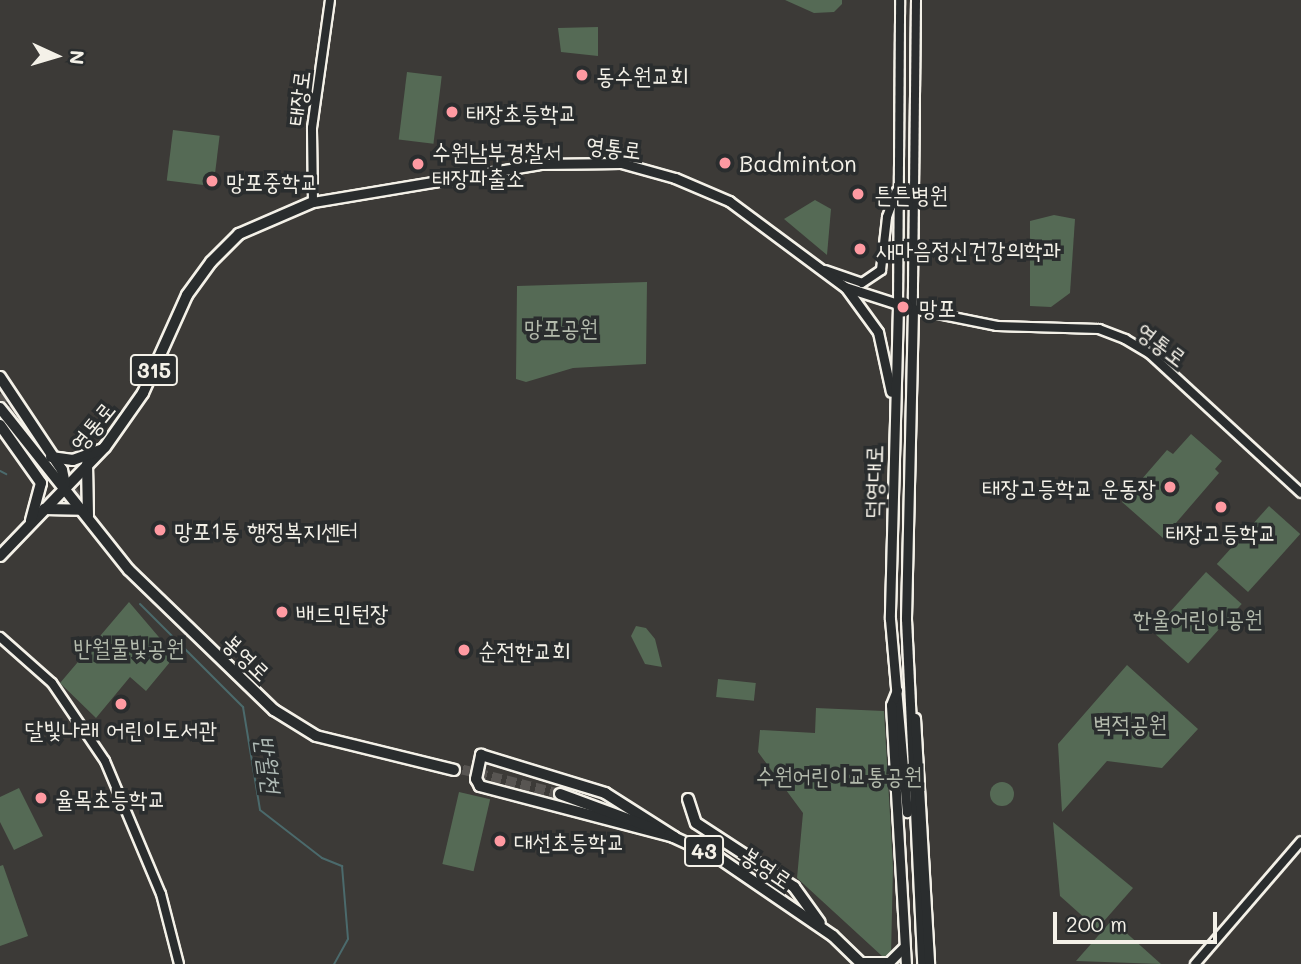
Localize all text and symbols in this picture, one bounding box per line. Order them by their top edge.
north arrow [21,21,91,91]
text: N [64,49,90,66]
place label: 동수원교회 [596,61,689,89]
marker: 동수원교회 [574,67,590,83]
street label: 태장로 [281,69,315,127]
place label: 태장초등학교 [466,98,577,126]
marker: 태장초등학교 [444,104,460,120]
street label: 영통로 [585,130,643,164]
place label: 수원남부경찰서 태장파출소 [432,137,562,191]
place label: Badminton [739,149,857,177]
marker: Badminton [717,155,733,171]
marker: 수원남부경찰서 태장파출소 [410,156,426,172]
place label: 망포중학교 [226,167,319,195]
marker: 망포중학교 [204,173,220,189]
place label: 튼튼병원 [874,180,948,208]
marker: 튼튼병원 [848,184,868,204]
place label: 새마음정신건강의학과 [876,235,1061,263]
marker: 새마음정신건강의학과 [850,239,870,259]
place label: 망포 [919,293,956,321]
marker: 망포 [893,297,913,317]
park label: 망포공원 [524,313,598,341]
street label: 영통로 [1132,316,1192,372]
road number: 315 [130,352,178,388]
street label: 영통로 [64,396,120,456]
street label: 덕영대로 [859,445,887,519]
place label: 태장고등학교 운동장 [982,473,1156,501]
marker: 태장고등학교 운동장 [1162,479,1178,495]
marker: 태장고등학교 [1213,499,1229,515]
place label: 망포1동 행정복지센터 [174,516,358,544]
place label: 태장고등학교 [1165,518,1277,546]
marker: 망포1동 행정복지센터 [152,522,168,538]
place label: 배드민턴장 [296,598,389,626]
marker: 배드민턴장 [274,604,290,620]
park label: 한울어린이공원 [1133,604,1263,632]
street label: 봉영로 [217,628,277,686]
park label: 반월물빛공원 [73,633,185,661]
place label: 순전한교회 [478,636,571,664]
marker: 순전한교회 [456,642,472,658]
marker: 달빛나래 어린이도서관 [113,696,129,712]
park label: 벽적공원 [1093,709,1167,737]
place label: 달빛나래 어린이도서관 [25,715,217,743]
water label: 반월천 [251,733,287,795]
park label: 수원어린이교통공원 [756,761,922,789]
place label: 율목초등학교 [55,784,166,812]
marker: 율목초등학교 [33,790,49,806]
place label: 대선초등학교 [514,827,625,855]
marker: 대선초등학교 [492,833,508,849]
road number: 43 [683,834,725,868]
street label: 봉영로 [736,840,798,894]
scale bar [1056,898,1220,942]
text: 200 m [1066,910,1127,937]

